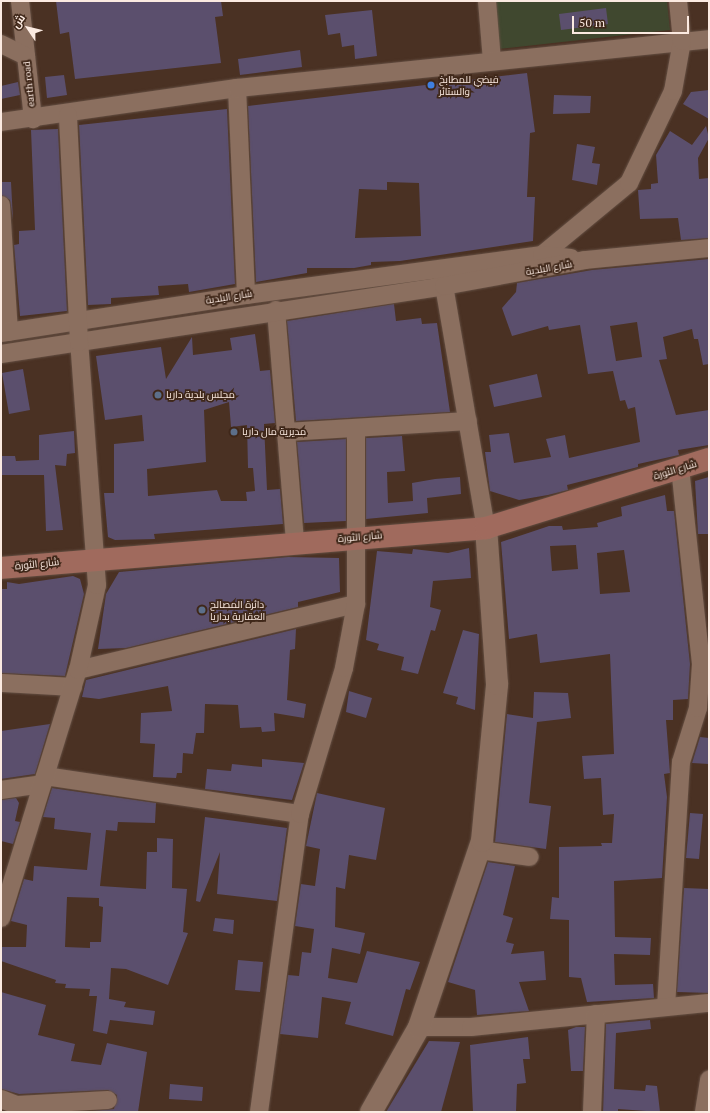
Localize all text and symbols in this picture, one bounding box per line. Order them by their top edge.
north arrow [8,8,48,48]
scale bar [574,8,691,34]
text: ش [8,11,28,31]
text: 50 m [579,15,605,30]
street label: earth road [21,61,37,107]
place label: فيضي للمطابخ والستائر [439,73,499,96]
marker: فيضي للمطابخ والستائر [426,80,436,90]
street label: شارع البلدية [525,258,573,278]
street label: شارع البلدية [205,287,253,307]
place label: مجلس بلدية داريا [166,389,235,401]
marker: مجلس بلدية داريا [153,390,163,400]
place label: مديرية مال داريا [242,426,306,438]
marker: مديرية مال داريا [229,427,239,437]
street label: شارع الثورة [652,458,698,482]
street label: شارع الثورة [337,529,383,545]
street label: شارع الثورة [14,556,60,572]
place label: دائرة المصالح العقارية بداريا [210,598,265,622]
marker: دائرة المصالح العقارية بداريا [197,605,207,615]

